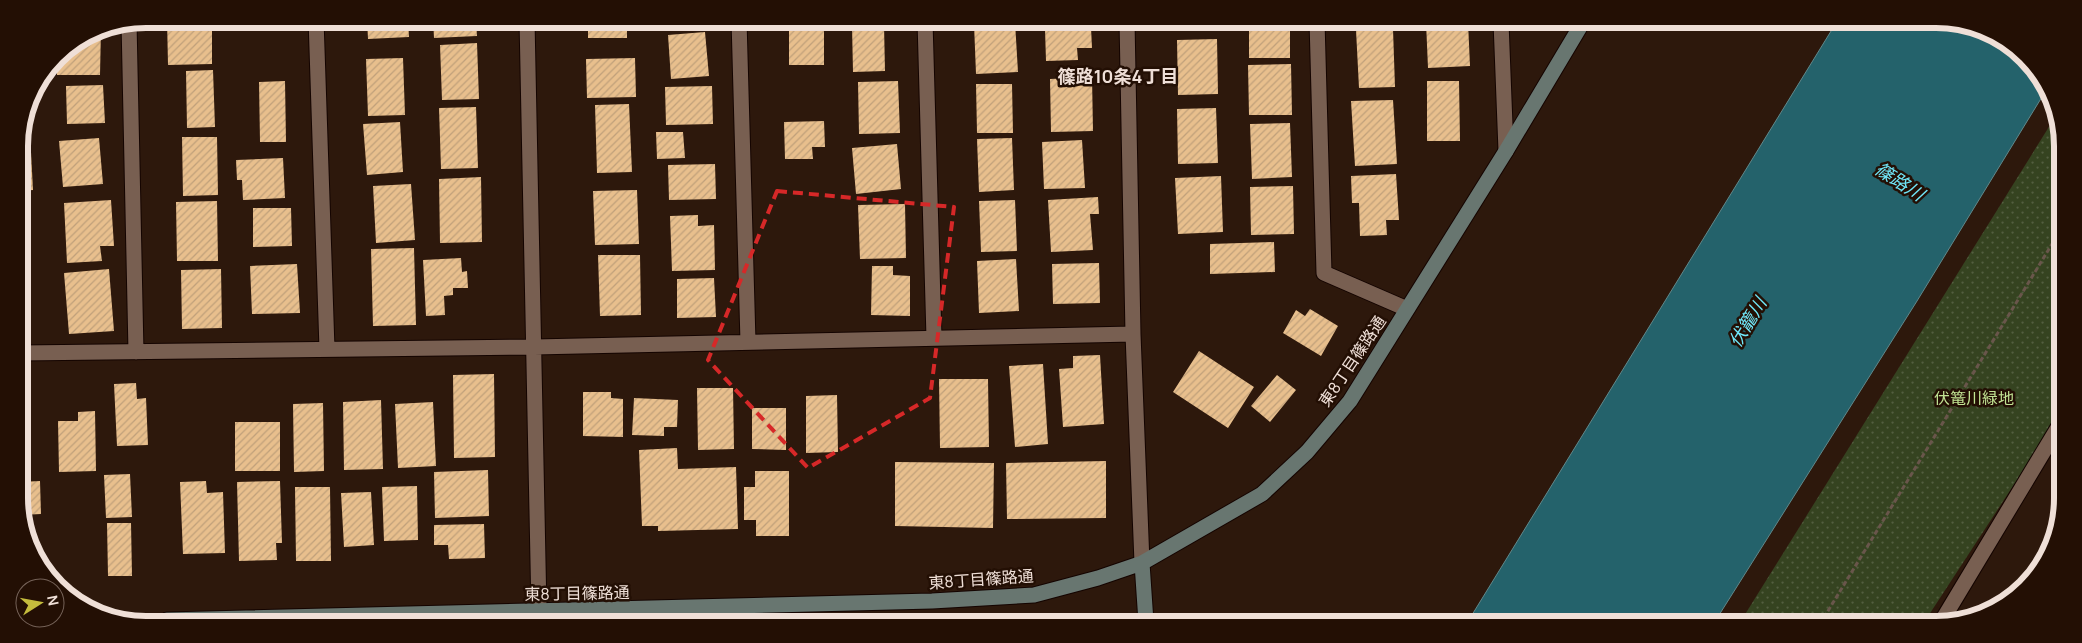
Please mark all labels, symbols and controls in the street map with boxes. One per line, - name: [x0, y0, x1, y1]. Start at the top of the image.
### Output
- district label: 篠路10条4丁目: [1058, 64, 1178, 88]
- water label: 篠路川: [1871, 156, 1931, 207]
- water label: 伏籠川: [1723, 291, 1772, 351]
- street label: 東8丁目篠路通: [1313, 311, 1391, 411]
- park label: 伏篭川緑地: [1934, 387, 2014, 409]
- street label: 東8丁目篠路通: [928, 564, 1034, 594]
- north arrow: [15, 578, 65, 628]
- street label: 東8丁目篠路通: [524, 581, 630, 605]
- text: N: [43, 594, 64, 607]

